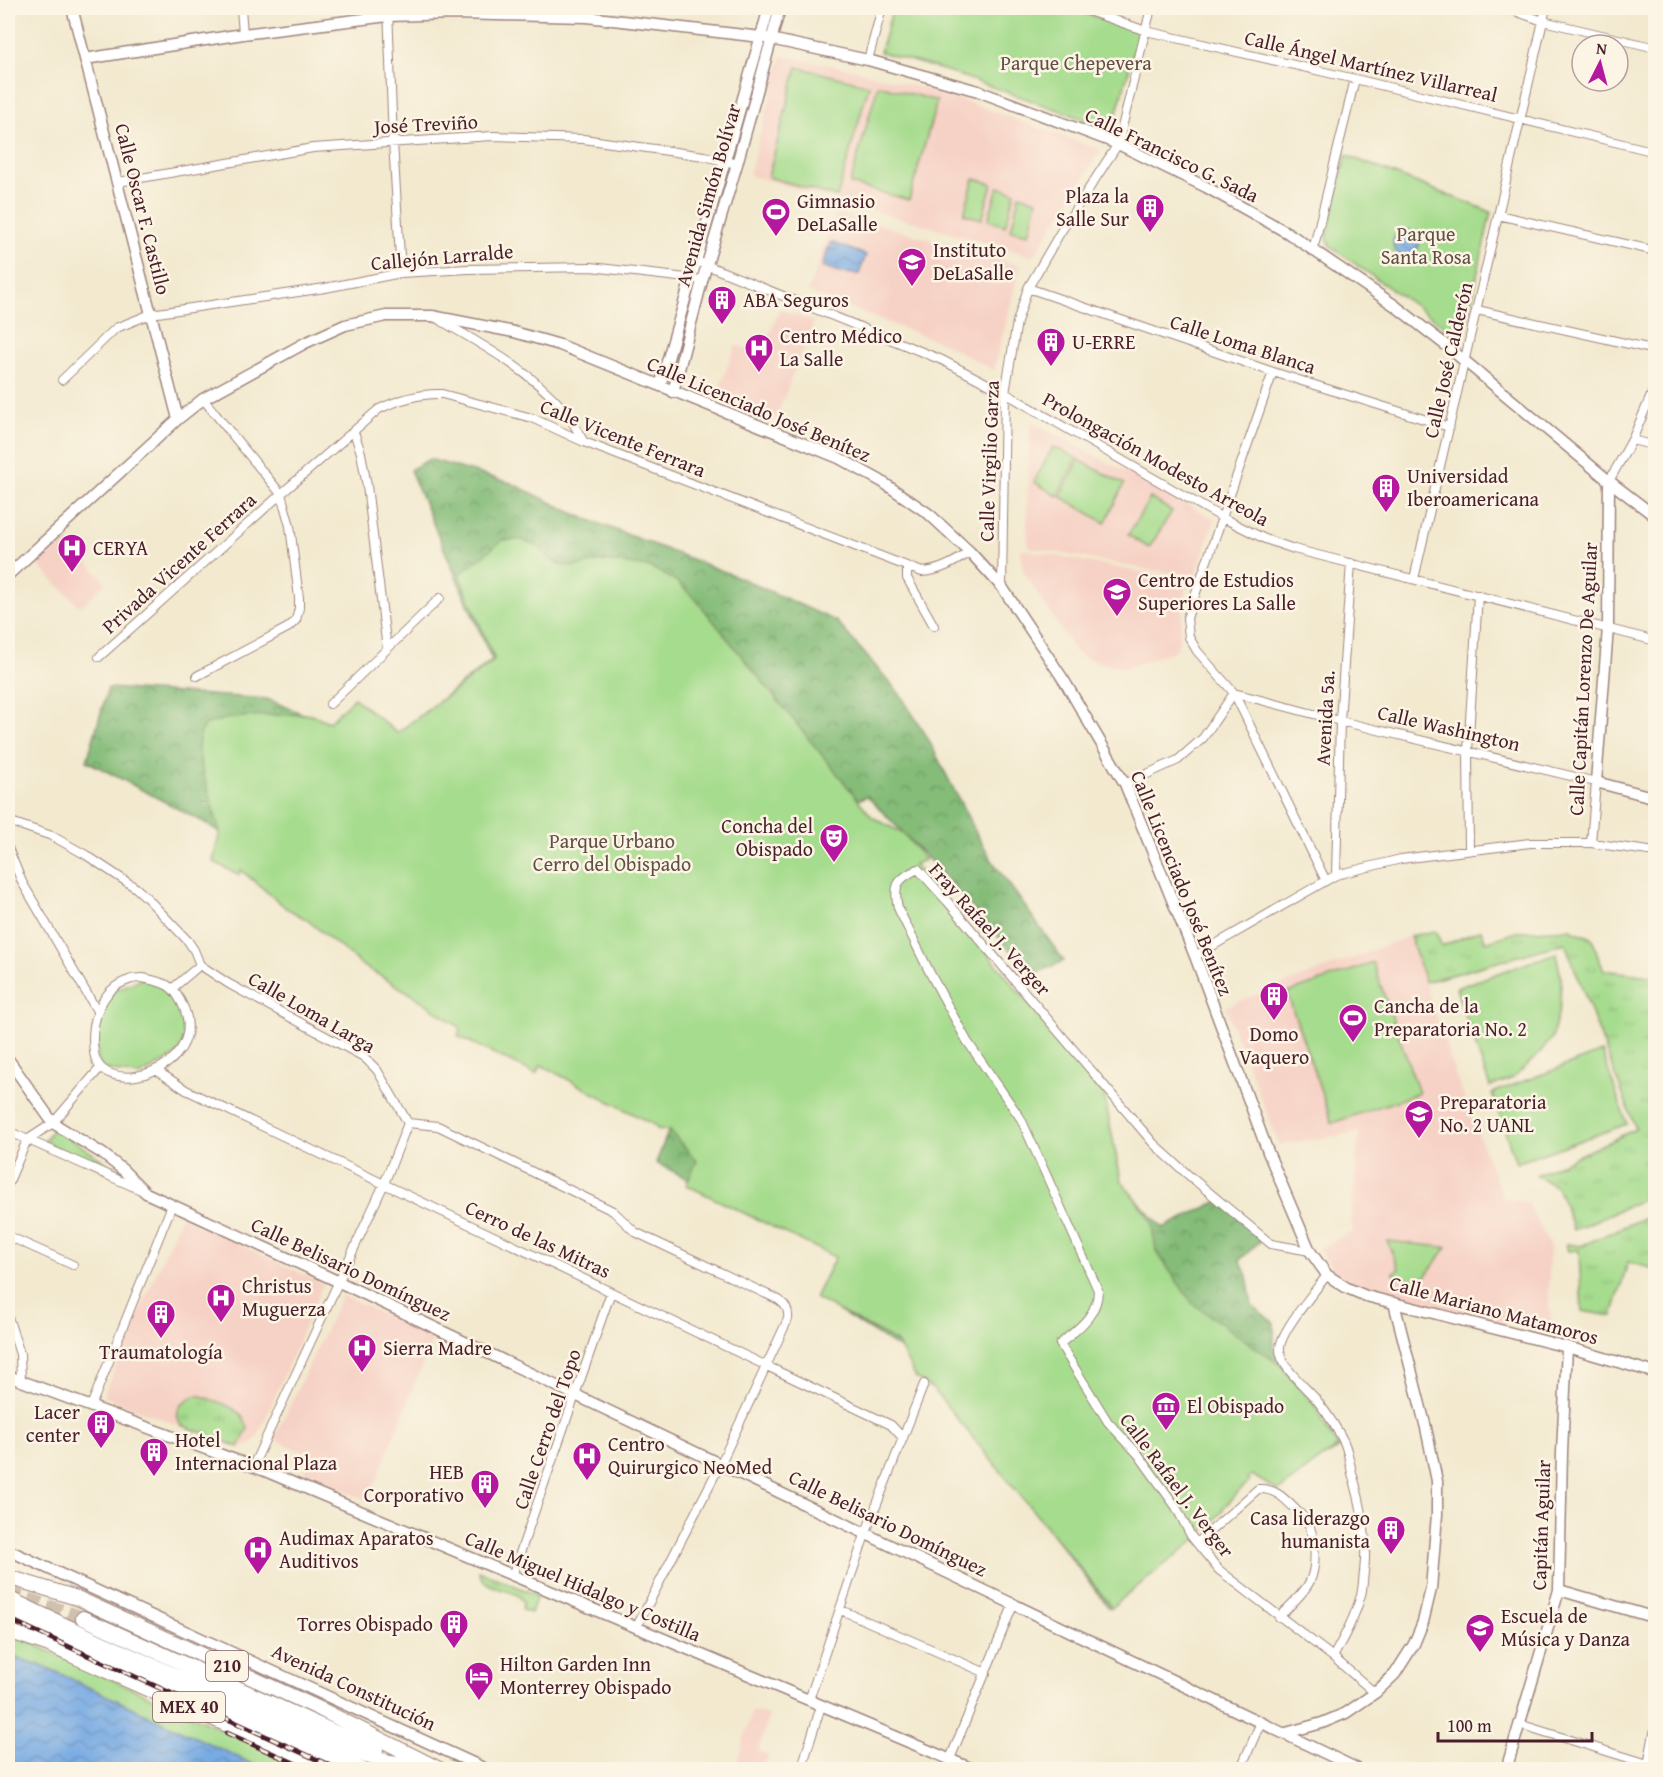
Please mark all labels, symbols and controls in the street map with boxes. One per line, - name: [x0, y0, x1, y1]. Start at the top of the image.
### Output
- street label: Calle Ángel Martínez Villarreal: [1242, 22, 1501, 109]
- north arrow: [1570, 33, 1630, 93]
- text: N: [1595, 36, 1608, 61]
- park label: Parque Chepevera: [1000, 48, 1152, 77]
- street label: Avenida Simón Bolívar: [668, 100, 748, 290]
- street label: Calle Francisco G. Sada: [1080, 100, 1265, 209]
- street label: José Treviño: [370, 106, 479, 141]
- street label: Calle Oscar F. Castillo: [108, 120, 179, 298]
- place label: Plaza la Salle Sur: [1056, 181, 1130, 233]
- place label: Gimnasio DeLaSalle: [797, 186, 878, 238]
- building icon: Plaza la Salle Sur: [1134, 192, 1166, 234]
- sports icon: Gimnasio DeLaSalle: [760, 196, 792, 238]
- park label: Parque Santa Rosa: [1381, 219, 1472, 271]
- place label: Instituto DeLaSalle: [933, 235, 1014, 287]
- street label: Callejón Larralde: [370, 236, 514, 277]
- school or university icon: Instituto DeLaSalle: [896, 246, 928, 288]
- street label: Calle José Calderón: [1415, 279, 1480, 441]
- building icon: ABA Seguros: [706, 284, 738, 326]
- place label: ABA Seguros: [743, 285, 849, 314]
- street label: Calle Loma Blanca: [1167, 306, 1320, 381]
- place label: Centro Médico La Salle: [780, 321, 902, 373]
- building icon: U-ERRE: [1035, 326, 1067, 368]
- place label: U-ERRE: [1072, 327, 1135, 356]
- hospital icon: Centro Médico La Salle: [743, 332, 775, 374]
- street label: Calle Licenciado José Benítez: [643, 348, 876, 469]
- street label: Calle Virgilio Garza: [971, 379, 1006, 542]
- street label: Prolongación Modesto Arreola: [1038, 384, 1275, 533]
- street label: Calle Vicente Ferrara: [536, 391, 711, 484]
- place label: Universidad Iberoamericana: [1407, 461, 1540, 513]
- building icon: Universidad Iberoamericana: [1370, 472, 1402, 514]
- street label: Privada Vicente Ferrara: [95, 485, 263, 640]
- hospital icon: CERYA: [56, 532, 88, 574]
- place label: CERYA: [93, 533, 148, 562]
- street label: Calle Capitán Lorenzo De Aguilar: [1561, 541, 1604, 816]
- place label: Centro de Estudios Superiores La Salle: [1138, 565, 1296, 617]
- school or university icon: Centro de Estudios Superiores La Salle: [1101, 576, 1133, 618]
- street label: Avenida 5a.: [1308, 670, 1341, 766]
- street label: Calle Washington: [1375, 697, 1523, 758]
- street label: Calle Licenciado José Benítez: [1124, 766, 1241, 1000]
- place label: Concha del Obispado: [721, 811, 813, 863]
- theatre icon: Concha del Obispado: [818, 822, 850, 864]
- park label: Parque Urbano Cerro del Obispado: [533, 826, 691, 878]
- street label: Fray Rafael J. Verger: [923, 856, 1058, 1002]
- street label: Calle Loma Larga: [243, 963, 382, 1060]
- building icon: Domo Vaquero: [1258, 980, 1290, 1022]
- place label: Cancha de la Preparatoria No. 2: [1374, 991, 1527, 1043]
- sports icon: Cancha de la Preparatoria No. 2: [1337, 1002, 1369, 1044]
- place label: Domo Vaquero: [1239, 1019, 1309, 1071]
- place label: Preparatoria No. 2 UANL: [1440, 1087, 1547, 1139]
- school or university icon: Preparatoria No. 2 UANL: [1403, 1098, 1435, 1140]
- street label: Cerro de las Mitras: [461, 1192, 616, 1285]
- street label: Calle Belisario Domínguez: [246, 1209, 456, 1328]
- street label: Calle Mariano Matamoros: [1386, 1268, 1602, 1351]
- place label: Christus Muguerza: [242, 1271, 326, 1323]
- hospital icon: Christus Muguerza: [205, 1282, 237, 1324]
- building icon: Traumatología: [145, 1298, 177, 1340]
- hospital icon: Sierra Madre: [346, 1332, 378, 1374]
- place label: Sierra Madre: [383, 1333, 492, 1362]
- place label: Traumatología: [99, 1337, 223, 1366]
- street label: Calle Cerro del Topo: [505, 1345, 588, 1513]
- museum icon: El Obispado: [1150, 1390, 1182, 1432]
- place label: El Obispado: [1187, 1391, 1284, 1420]
- place label: Lacer center: [26, 1397, 80, 1449]
- street label: Calle Rafael J. Verger: [1113, 1406, 1241, 1563]
- building icon: Lacer center: [85, 1408, 117, 1450]
- place label: Hotel Internacional Plaza: [175, 1425, 338, 1477]
- place label: Centro Quirurgico NeoMed: [608, 1429, 772, 1481]
- building icon: Hotel Internacional Plaza: [138, 1436, 170, 1478]
- hospital icon: Centro Quirurgico NeoMed: [571, 1440, 603, 1482]
- place label: HEB Corporativo: [364, 1457, 464, 1509]
- street label: Capitán Aguilar: [1524, 1459, 1557, 1591]
- street label: Calle Belisario Domínguez: [784, 1462, 993, 1583]
- building icon: HEB Corporativo: [469, 1468, 501, 1510]
- place label: Casa liderazgo humanista: [1250, 1503, 1371, 1555]
- building icon: Casa liderazgo humanista: [1375, 1514, 1407, 1556]
- place label: Audimax Aparatos Auditivos: [279, 1523, 434, 1575]
- street label: Calle Miguel Hidalgo y Costilla: [461, 1523, 706, 1649]
- hospital icon: Audimax Aparatos Auditivos: [242, 1534, 274, 1576]
- place label: Escuela de Música y Danza: [1501, 1601, 1630, 1653]
- building icon: Torres Obispado: [438, 1608, 470, 1650]
- place label: Torres Obispado: [297, 1609, 433, 1638]
- school or university icon: Escuela de Música y Danza: [1464, 1612, 1496, 1654]
- street label: Avenida Constitución: [267, 1636, 441, 1737]
- place label: Hilton Garden Inn Monterrey Obispado: [500, 1649, 671, 1701]
- road number: 210: [206, 1651, 248, 1681]
- hotel icon: Hilton Garden Inn Monterrey Obispado: [463, 1660, 495, 1702]
- road number: MEX 40: [153, 1692, 225, 1722]
- scale bar: [1438, 1705, 1592, 1743]
- text: 100 m: [1447, 1712, 1492, 1739]

